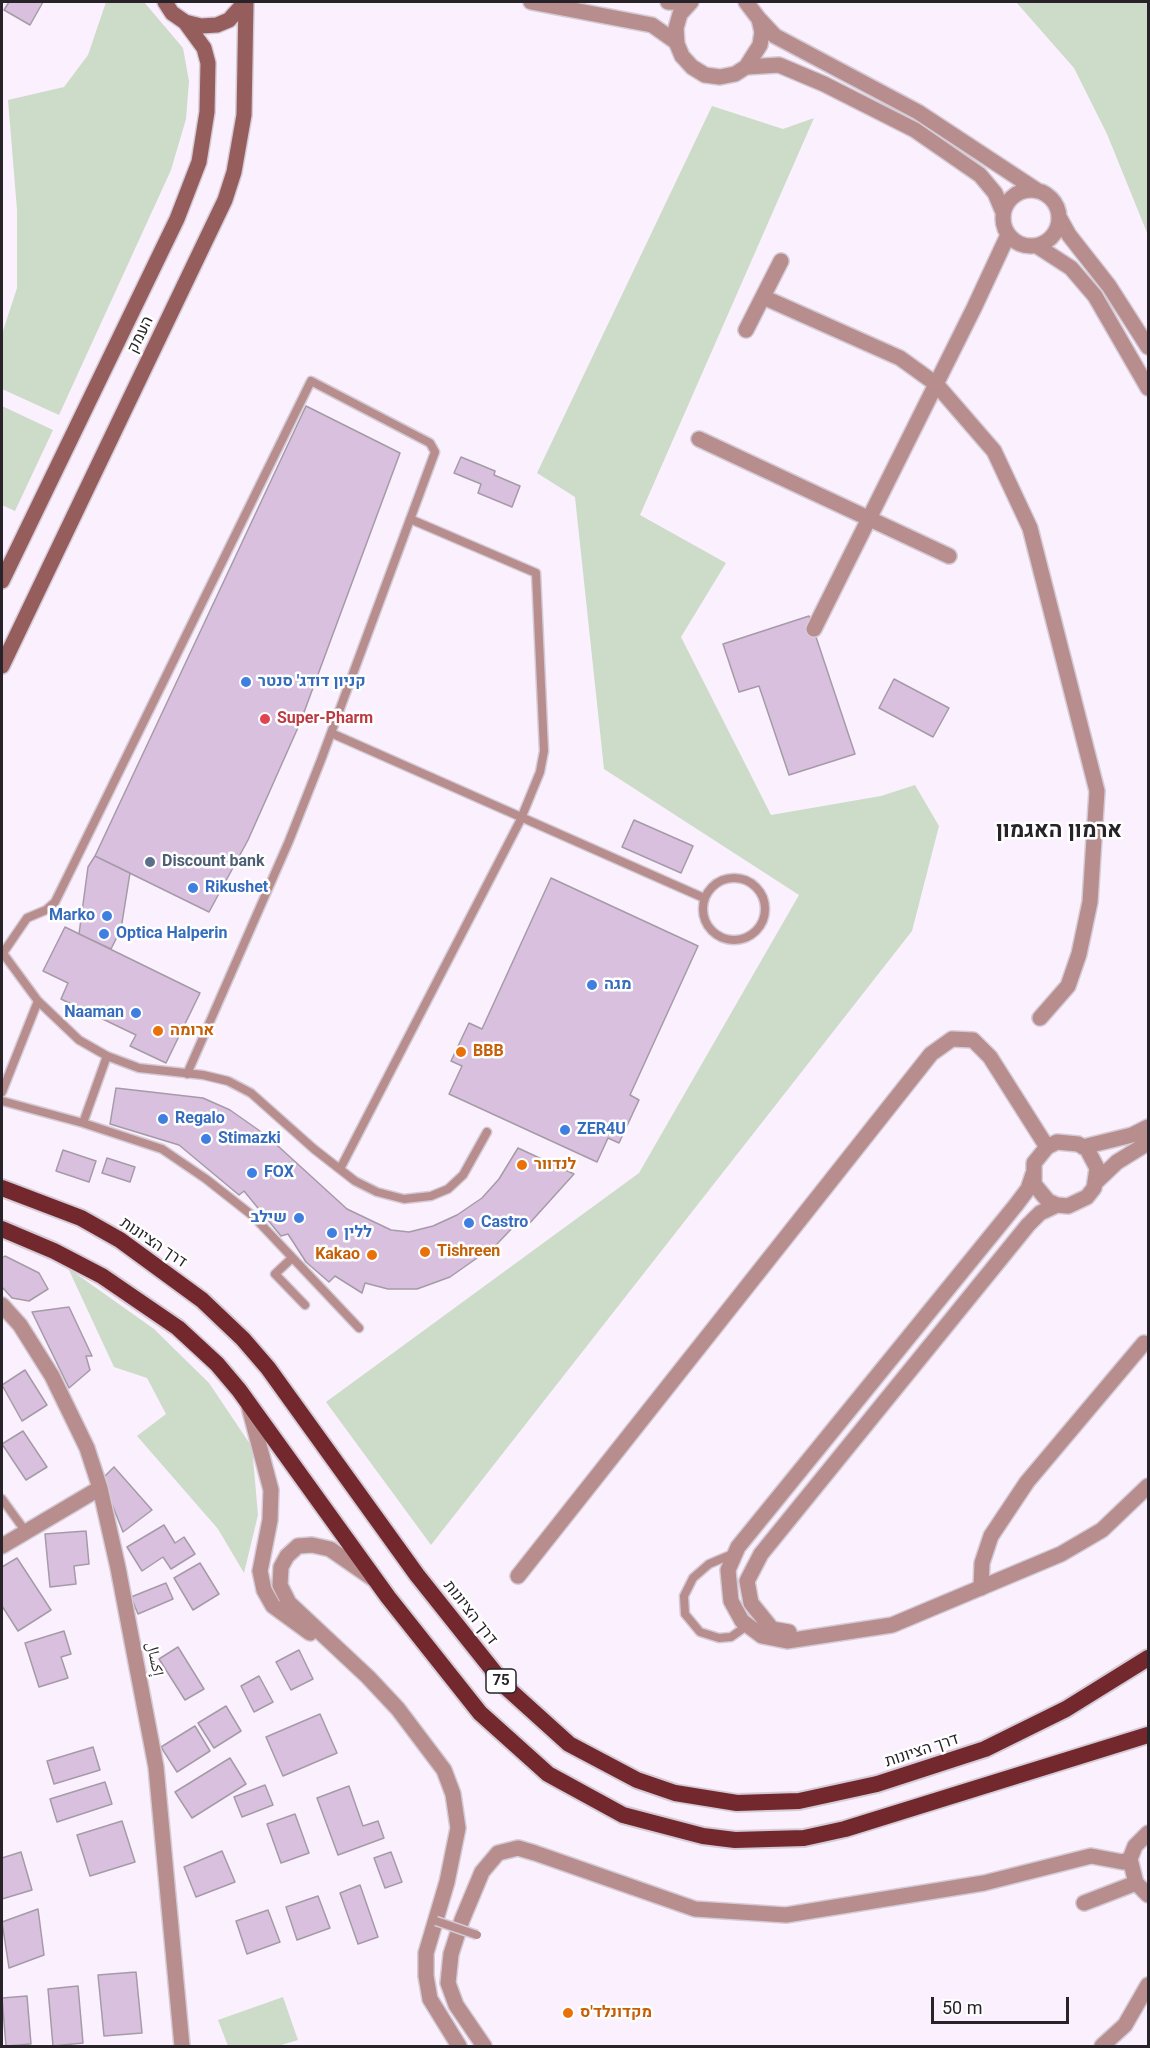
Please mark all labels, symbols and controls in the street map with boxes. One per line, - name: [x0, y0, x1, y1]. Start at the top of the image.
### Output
- street label: העמק: [124, 313, 158, 357]
- place label: קניון דודג' סנטר: [258, 672, 366, 692]
- marker: קניון דודג' סנטר: [239, 675, 253, 689]
- place label: Super-Pharm: [277, 709, 373, 729]
- marker: Super-Pharm: [258, 712, 272, 726]
- district label: ארמון האגמון: [996, 818, 1122, 844]
- place label: Discount bank: [162, 852, 265, 872]
- marker: Discount bank: [143, 855, 157, 869]
- place label: Rikushet: [205, 878, 268, 898]
- marker: Rikushet: [186, 881, 200, 895]
- place label: Marko: [49, 906, 95, 926]
- marker: Marko: [100, 909, 114, 923]
- place label: Optica Halperin: [116, 924, 227, 944]
- marker: Optica Halperin: [97, 927, 111, 941]
- place label: מגה: [604, 975, 632, 995]
- marker: מגה: [585, 978, 599, 992]
- place label: Naaman: [64, 1003, 124, 1023]
- marker: Naaman: [129, 1006, 143, 1020]
- place label: ארומה: [170, 1021, 214, 1041]
- marker: ארומה: [151, 1024, 165, 1038]
- place label: BBB: [473, 1042, 504, 1062]
- marker: BBB: [454, 1045, 468, 1059]
- place label: Regalo: [175, 1109, 225, 1129]
- marker: Regalo: [156, 1112, 170, 1126]
- place label: ZER4U: [577, 1120, 626, 1140]
- marker: ZER4U: [558, 1123, 572, 1137]
- place label: Stimazki: [218, 1129, 281, 1149]
- marker: Stimazki: [199, 1132, 213, 1146]
- place label: לנדוור: [534, 1155, 576, 1175]
- marker: לנדוור: [515, 1158, 529, 1172]
- place label: FOX: [264, 1163, 294, 1183]
- marker: FOX: [245, 1166, 259, 1180]
- place label: שילב: [250, 1208, 287, 1228]
- marker: שילב: [292, 1211, 306, 1225]
- place label: Castro: [481, 1213, 528, 1233]
- street label: דרך הציונות: [116, 1214, 190, 1272]
- marker: Castro: [462, 1216, 476, 1230]
- place label: ללין: [344, 1223, 372, 1243]
- marker: ללין: [325, 1226, 339, 1240]
- place label: Tishreen: [437, 1242, 500, 1262]
- place label: Kakao: [315, 1245, 360, 1265]
- marker: Tishreen: [418, 1245, 432, 1259]
- marker: Kakao: [365, 1248, 379, 1262]
- street label: דרך הציונות: [439, 1577, 501, 1649]
- street label: إكسال: [141, 1640, 167, 1678]
- road number: 75: [486, 1669, 516, 1693]
- street label: דרך הציונות: [883, 1730, 961, 1772]
- scale bar: [934, 1985, 1072, 2023]
- text: 50 m: [942, 1997, 982, 2018]
- place label: מקדונלד'ס: [580, 2003, 652, 2023]
- marker: מקדונלד'ס: [561, 2006, 575, 2020]

